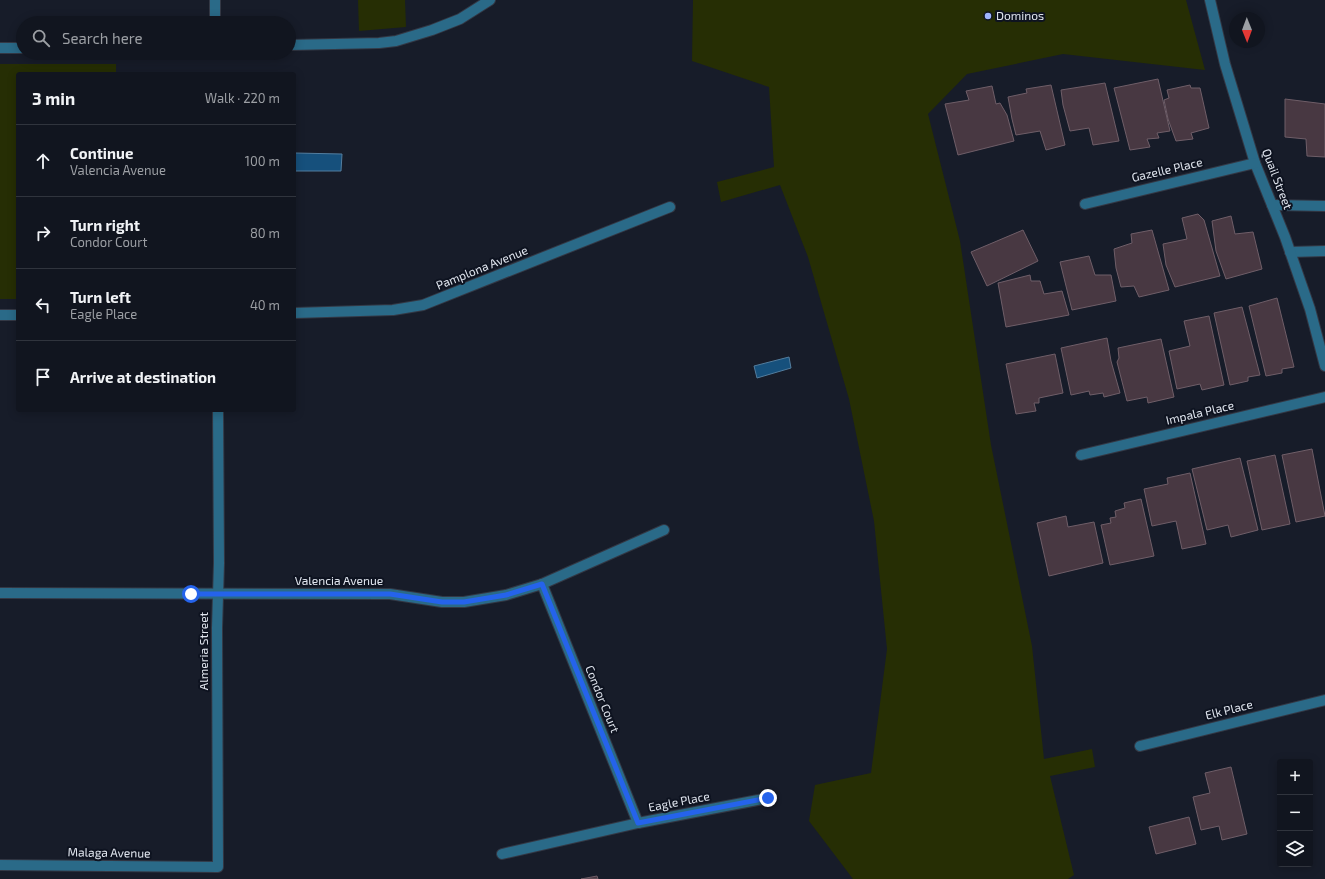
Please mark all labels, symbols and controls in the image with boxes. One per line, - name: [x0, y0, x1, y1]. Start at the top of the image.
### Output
- place label: Dominos: [996, 8, 1044, 22]
- marker: Dominos: [983, 11, 993, 21]
- north arrow: [1229, 12, 1265, 48]
- search box: [16, 16, 296, 60]
- icon: search: [30, 27, 52, 49]
- text: Search here: [62, 29, 143, 47]
- text: 3 min: [32, 88, 75, 108]
- text: Walk · 220 m: [205, 90, 280, 106]
- text: Continue: [70, 144, 133, 162]
- street label: Quail Street: [1259, 146, 1296, 212]
- icon: ahead: [32, 150, 54, 172]
- text: 100 m: [245, 153, 280, 169]
- street label: Gazelle Place: [1130, 154, 1204, 184]
- text: Valencia Avenue: [70, 162, 166, 178]
- text: Turn right: [70, 216, 140, 234]
- icon: right: [32, 222, 54, 244]
- text: 80 m: [250, 225, 280, 241]
- text: Condor Court: [70, 234, 147, 250]
- street label: Pamplona Avenue: [434, 242, 530, 292]
- text: Turn left: [70, 288, 131, 306]
- icon: left: [32, 294, 54, 316]
- text: 40 m: [250, 297, 280, 313]
- text: Eagle Place: [70, 306, 137, 322]
- icon: arrive: [32, 366, 54, 388]
- text: Arrive at destination: [70, 368, 216, 386]
- street label: Impala Place: [1164, 397, 1235, 427]
- street label: Valencia Avenue: [295, 573, 383, 587]
- route start: [182, 585, 200, 603]
- street label: Almeria Street: [196, 611, 210, 690]
- street label: Condor Court: [583, 663, 623, 735]
- street label: Elk Place: [1204, 696, 1254, 722]
- map controls: [1277, 759, 1313, 867]
- button: +: [1277, 759, 1313, 795]
- street label: Eagle Place: [647, 788, 711, 814]
- route end: [759, 789, 777, 807]
- button: −: [1277, 795, 1313, 831]
- button: layers: [1277, 831, 1313, 867]
- street label: Malaga Avenue: [67, 844, 151, 860]

